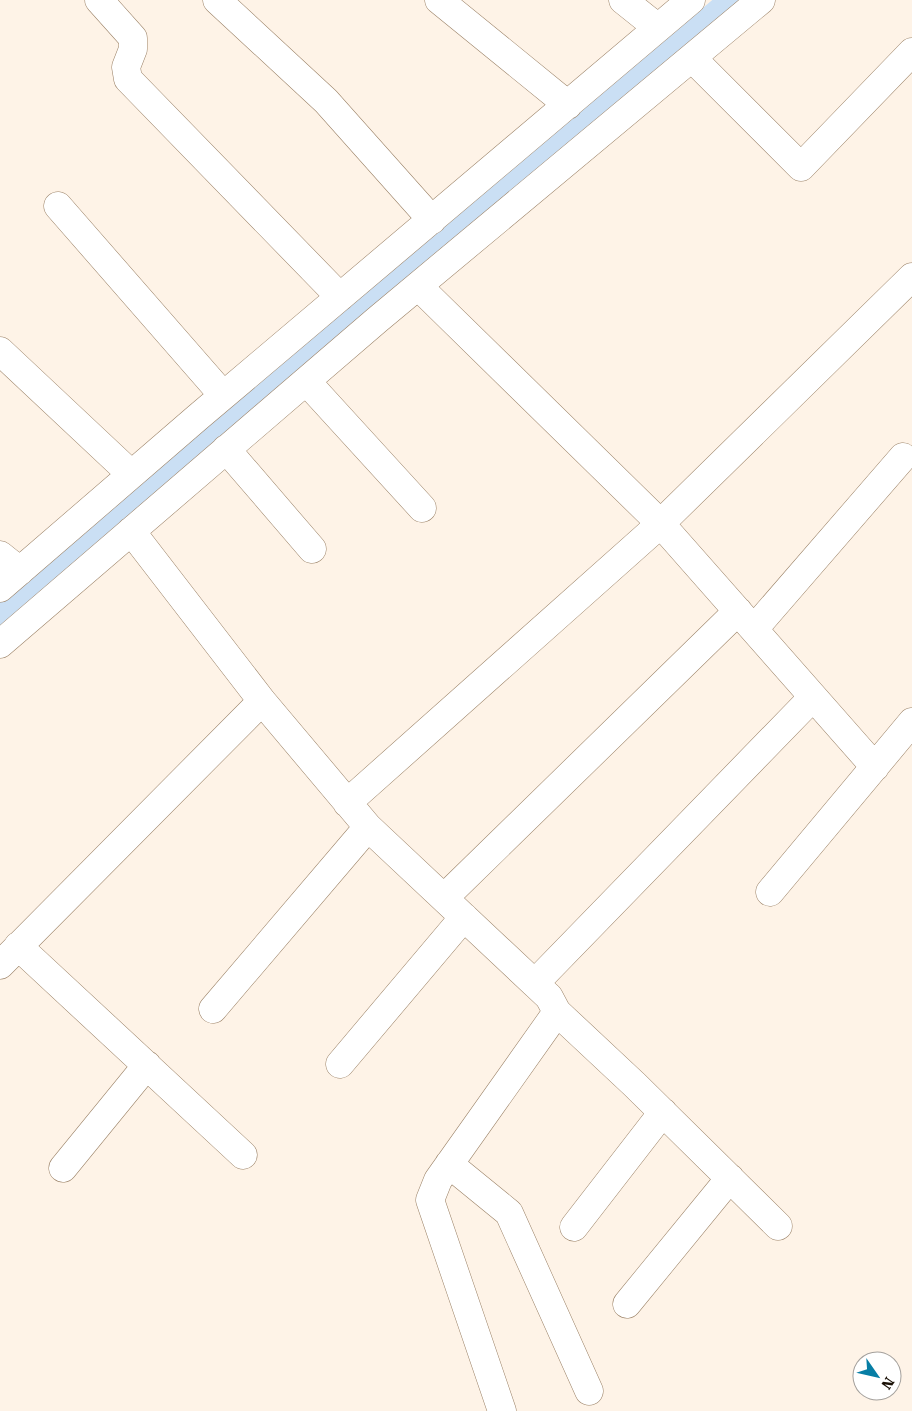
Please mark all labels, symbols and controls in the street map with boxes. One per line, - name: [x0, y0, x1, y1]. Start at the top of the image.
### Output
- north arrow: [852, 1351, 902, 1401]
- text: N: [878, 1374, 897, 1392]

